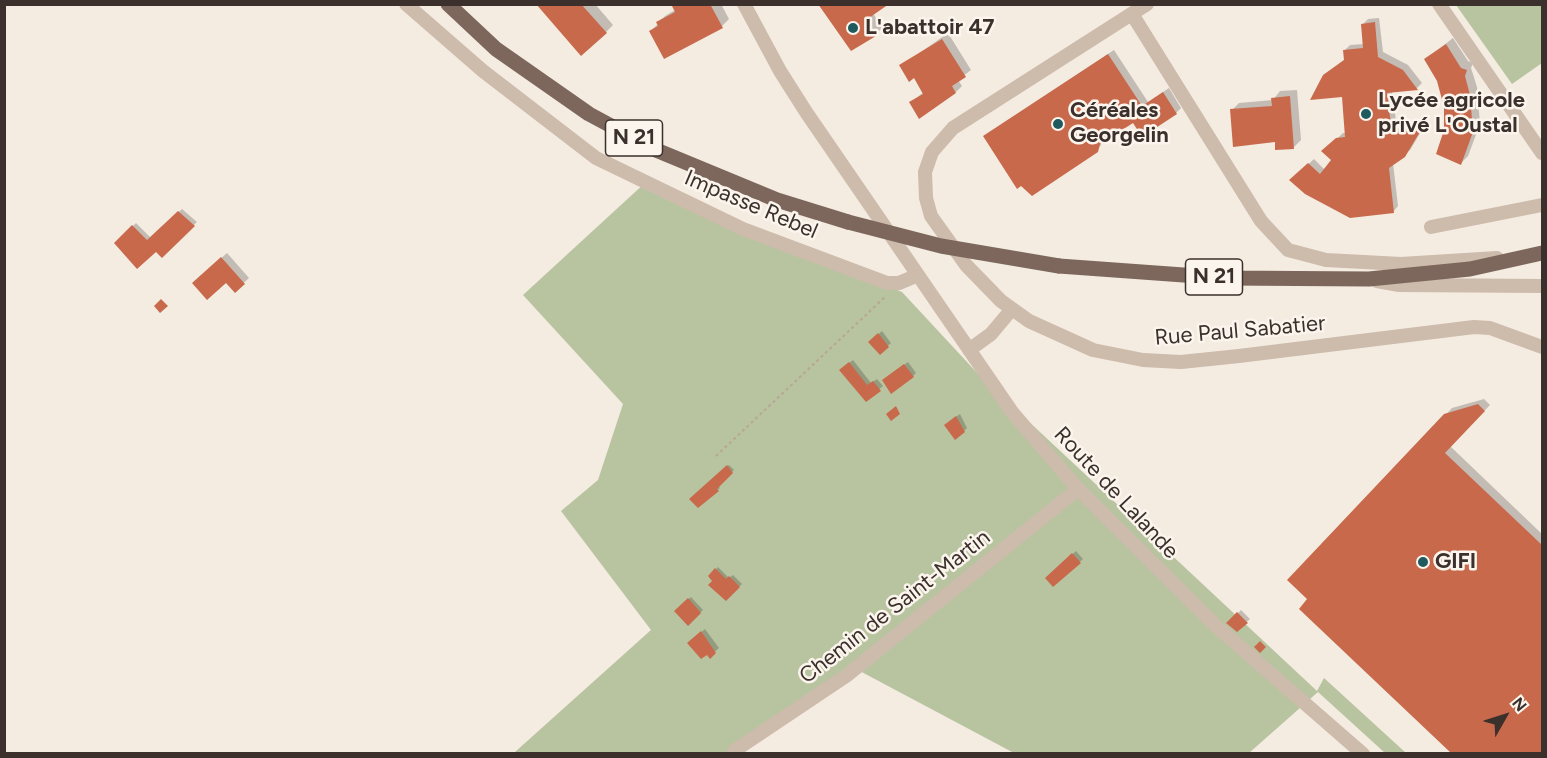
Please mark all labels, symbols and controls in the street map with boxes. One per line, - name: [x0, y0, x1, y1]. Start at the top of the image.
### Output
- place label: L'abattoir 47: [865, 15, 995, 41]
- marker: L'abattoir 47: [846, 21, 860, 35]
- place label: Lycée agricole privé L'Oustal: [1378, 88, 1525, 140]
- place label: Céréales Georgelin: [1070, 98, 1169, 150]
- marker: Lycée agricole privé L'Oustal: [1359, 107, 1373, 121]
- marker: Céréales Georgelin: [1051, 117, 1065, 131]
- road number: N 21: [606, 120, 662, 156]
- street label: Impasse Rebel: [680, 165, 822, 245]
- road number: N 21: [1186, 259, 1242, 295]
- street label: Rue Paul Sabatier: [1153, 310, 1327, 352]
- street label: Route de Lalande: [1048, 422, 1184, 564]
- street label: Chemin de Saint-Martin: [794, 524, 996, 690]
- place label: GIFI: [1435, 549, 1476, 575]
- marker: GIFI: [1416, 555, 1430, 569]
- north arrow: [1475, 686, 1535, 746]
- text: N: [1508, 694, 1531, 715]

